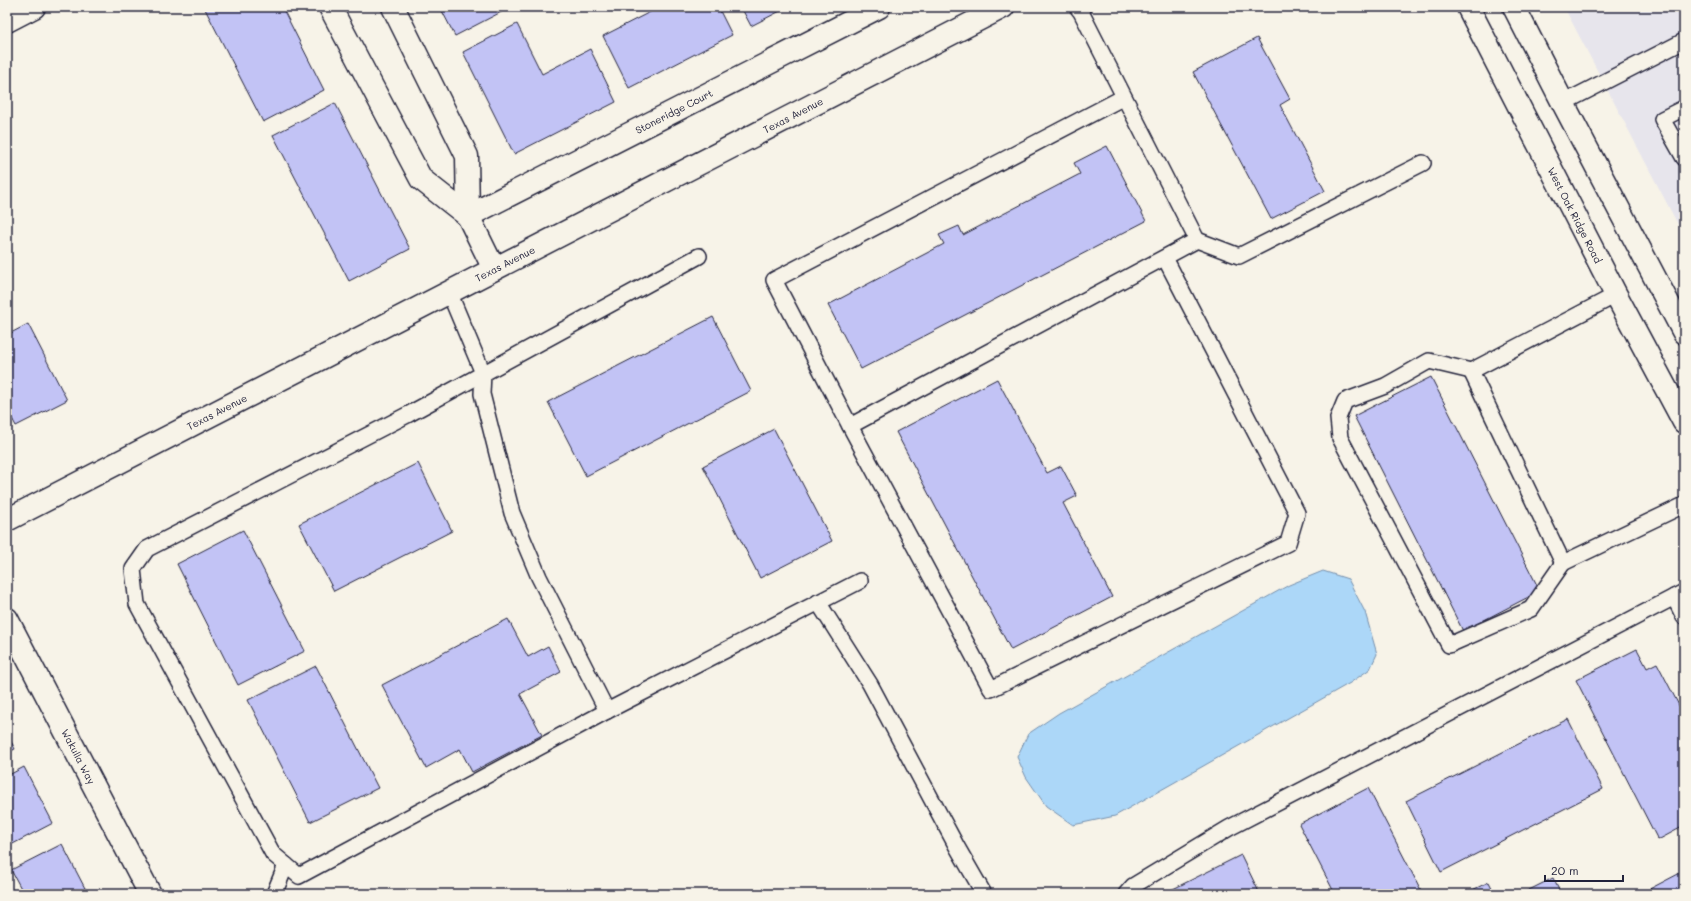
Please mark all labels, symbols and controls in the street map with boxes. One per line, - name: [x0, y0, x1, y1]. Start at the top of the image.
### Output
- street label: Stoneridge Court: [633, 86, 715, 137]
- street label: Texas Avenue: [760, 94, 825, 137]
- street label: West Oak Ridge Road: [1544, 165, 1605, 266]
- street label: Texas Avenue: [472, 242, 537, 285]
- street label: Texas Avenue: [184, 391, 249, 433]
- street label: Wakulla Way: [58, 726, 99, 787]
- scale bar: [1545, 857, 1623, 883]
- text: 20 m: [1551, 862, 1579, 878]

